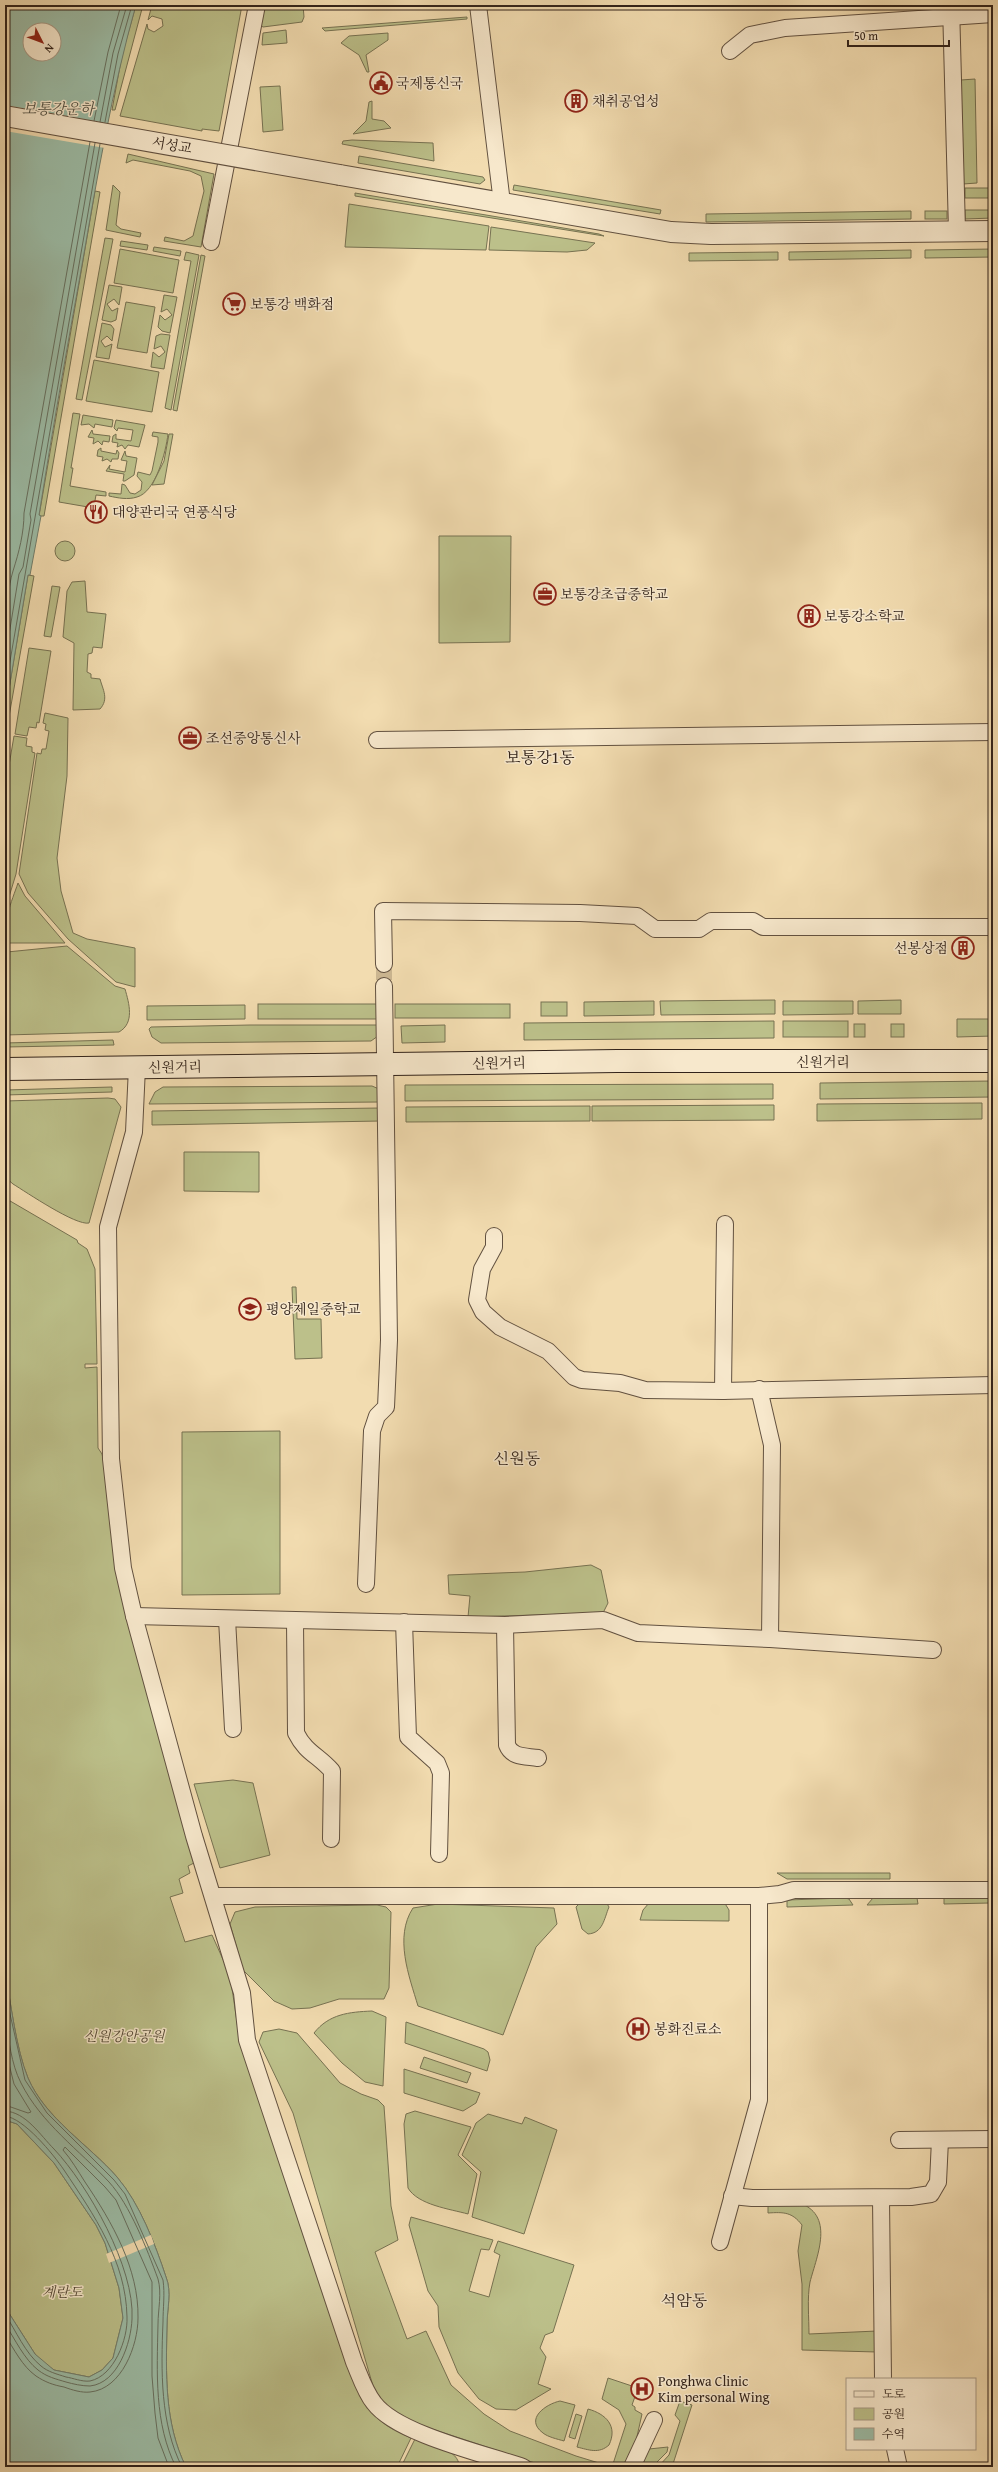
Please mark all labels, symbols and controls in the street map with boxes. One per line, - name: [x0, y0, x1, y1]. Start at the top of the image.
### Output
- north arrow: [22, 22, 62, 62]
- scale bar: [848, 22, 949, 48]
- text: 50 m: [854, 27, 878, 44]
- text: N: [41, 41, 58, 57]
- public building icon: 국제통신국: [368, 70, 394, 96]
- place label: 국제통신국: [396, 73, 464, 93]
- building icon: 채취공업성: [563, 88, 589, 114]
- place label: 채취공업성: [592, 91, 660, 111]
- water label: 보통강운하: [22, 98, 96, 119]
- street label: 서성교: [150, 132, 194, 158]
- supermarket icon: 보통강 백화점: [221, 291, 247, 317]
- place label: 보통강 백화점: [250, 294, 334, 314]
- restaurant icon: 대양관리국 연풍식당: [83, 499, 109, 525]
- place label: 대양관리국 연풍식당: [112, 502, 237, 522]
- office icon: 보통강초급중학교: [532, 581, 558, 607]
- place label: 보통강초급중학교: [560, 584, 669, 604]
- building icon: 보통강소학교: [796, 603, 822, 629]
- place label: 보통강소학교: [824, 606, 906, 626]
- office icon: 조선중앙통신사: [177, 725, 203, 751]
- place label: 조선중앙통신사: [206, 728, 301, 748]
- district label: 보통강1동: [505, 745, 575, 769]
- building icon: 선봉상점: [950, 935, 976, 961]
- place label: 선봉상점: [894, 938, 948, 958]
- street label: 신원거리: [796, 1052, 850, 1072]
- street label: 신원거리: [472, 1053, 526, 1073]
- street label: 신원거리: [148, 1057, 202, 1077]
- school or university icon: 평양제일중학교: [237, 1296, 263, 1322]
- place label: 평양제일중학교: [266, 1299, 361, 1319]
- district label: 신원동: [494, 1446, 541, 1470]
- hospital icon: 봉화진료소: [625, 2016, 651, 2042]
- place label: 봉화진료소: [654, 2019, 722, 2039]
- park label: 신원강안공원: [83, 2026, 166, 2046]
- park label: 계란도: [42, 2282, 83, 2302]
- district label: 석암동: [661, 2288, 708, 2312]
- place label: Ponghwa Clinic Kim personal Wing: [658, 2371, 770, 2407]
- hospital icon: Ponghwa Clinic Kim personal Wing: [629, 2376, 655, 2402]
- legend: [846, 2378, 976, 2450]
- text: 도로: [882, 2385, 906, 2402]
- text: 공원: [882, 2405, 905, 2422]
- text: 수역: [882, 2425, 905, 2442]

